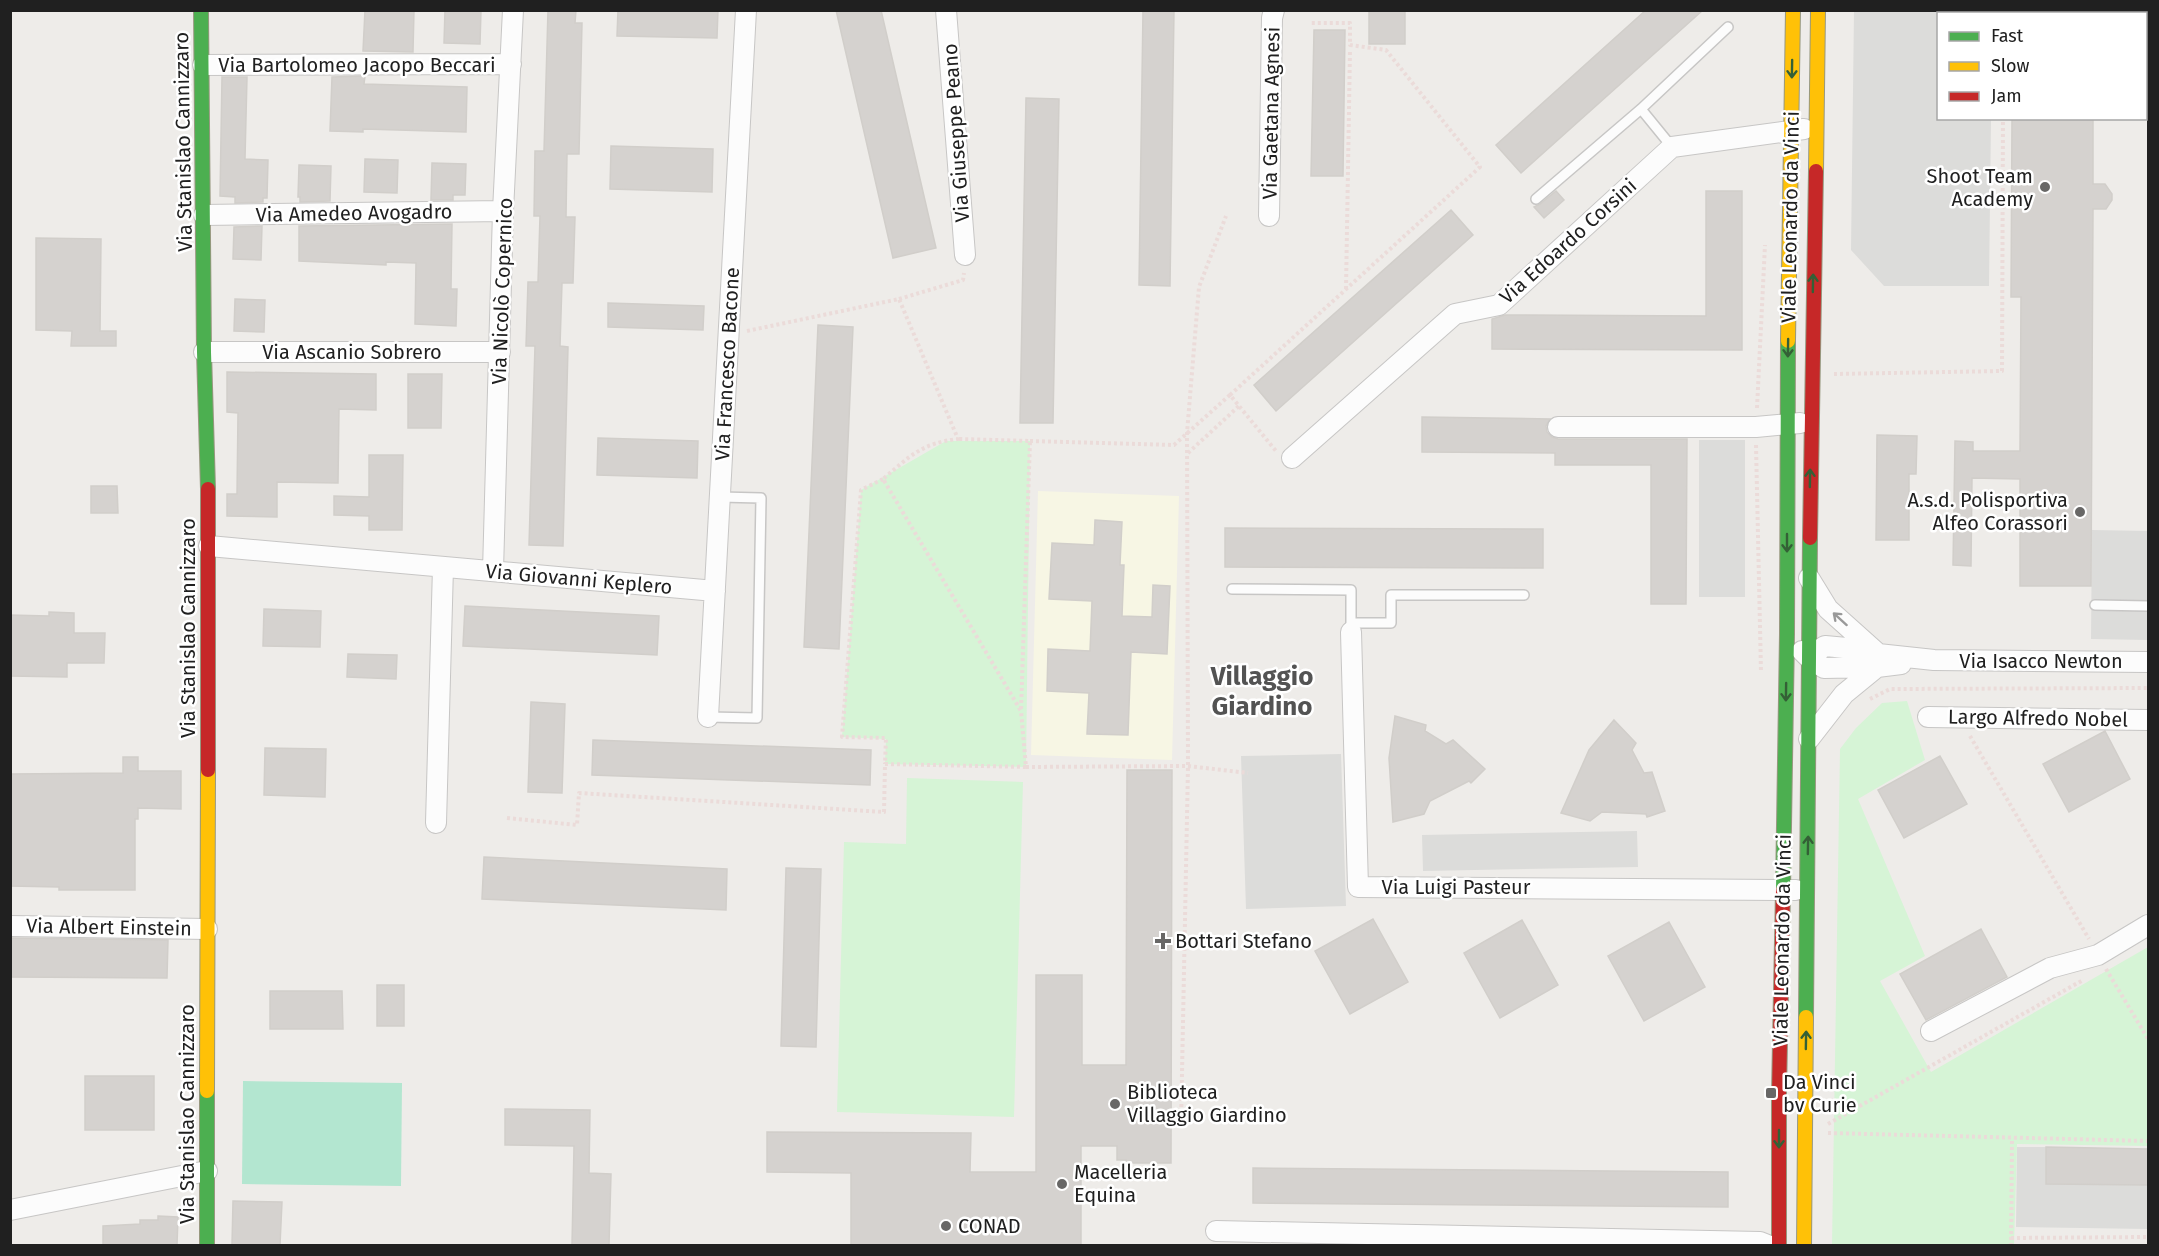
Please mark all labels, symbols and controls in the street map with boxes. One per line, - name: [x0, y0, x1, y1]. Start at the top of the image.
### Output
- legend: [1937, 12, 2147, 120]
- text: Fast: [1991, 25, 2024, 47]
- street label: Via Gaetana Agnesi: [1257, 26, 1285, 200]
- street label: Via Stanislao Cannizzaro: [169, 32, 197, 252]
- street label: Via Giuseppe Peano: [938, 43, 974, 223]
- street label: Via Bartolomeo Jacopo Beccari: [218, 53, 496, 77]
- text: Slow: [1991, 55, 2030, 77]
- one-way arrow: [1786, 58, 1798, 78]
- text: Jam: [1991, 85, 2022, 107]
- street label: Viale Leonardo da Vinci: [1776, 111, 1804, 323]
- place label: Shoot Team Academy: [1927, 164, 2033, 211]
- street label: Via Edoardo Corsini: [1495, 173, 1641, 309]
- marker: Shoot Team Academy: [2038, 180, 2052, 194]
- street label: Via Nicolò Copernico: [487, 197, 517, 385]
- street label: Via Amedeo Avogadro: [255, 199, 453, 227]
- street label: Via Francesco Bacone: [710, 267, 744, 461]
- one-way arrow: [1808, 273, 1819, 293]
- one-way arrow: [1782, 337, 1794, 357]
- street label: Via Ascanio Sobrero: [262, 340, 442, 364]
- one-way arrow: [1805, 468, 1816, 488]
- place label: A.s.d. Polisportiva Alfeo Corassori: [1908, 488, 2068, 535]
- marker: A.s.d. Polisportiva Alfeo Corassori: [2073, 505, 2087, 519]
- street label: Via Stanislao Cannizzaro: [176, 518, 200, 738]
- one-way arrow: [1781, 532, 1793, 552]
- street label: Via Giovanni Keplero: [485, 559, 673, 599]
- one-way arrow: [1833, 612, 1848, 626]
- street label: Via Isacco Newton: [1959, 649, 2123, 673]
- district label: Villaggio Giardino: [1210, 661, 1313, 722]
- one-way arrow: [1780, 682, 1792, 702]
- street label: Largo Alfredo Nobel: [1948, 704, 2128, 732]
- street label: Viale Leonardo da Vinci: [1768, 834, 1796, 1046]
- one-way arrow: [1802, 836, 1814, 856]
- street label: Via Luigi Pasteur: [1382, 875, 1531, 899]
- street label: Via Albert Einstein: [26, 914, 192, 940]
- place label: Bottari Stefano: [1175, 929, 1312, 953]
- marker: Bottari Stefano: [1156, 934, 1170, 948]
- street label: Via Stanislao Cannizzaro: [175, 1004, 199, 1224]
- one-way arrow: [1800, 1031, 1812, 1051]
- place label: Da Vinci bv Curie: [1783, 1070, 1857, 1117]
- place label: Biblioteca Villaggio Giardino: [1127, 1080, 1287, 1127]
- marker: Da Vinci bv Curie: [1764, 1086, 1778, 1100]
- marker: Biblioteca Villaggio Giardino: [1108, 1097, 1122, 1111]
- one-way arrow: [1773, 1129, 1785, 1149]
- place label: Macelleria Equina: [1074, 1160, 1167, 1207]
- marker: Macelleria Equina: [1055, 1177, 1069, 1191]
- place label: CONAD: [958, 1214, 1021, 1238]
- marker: CONAD: [939, 1219, 953, 1233]

